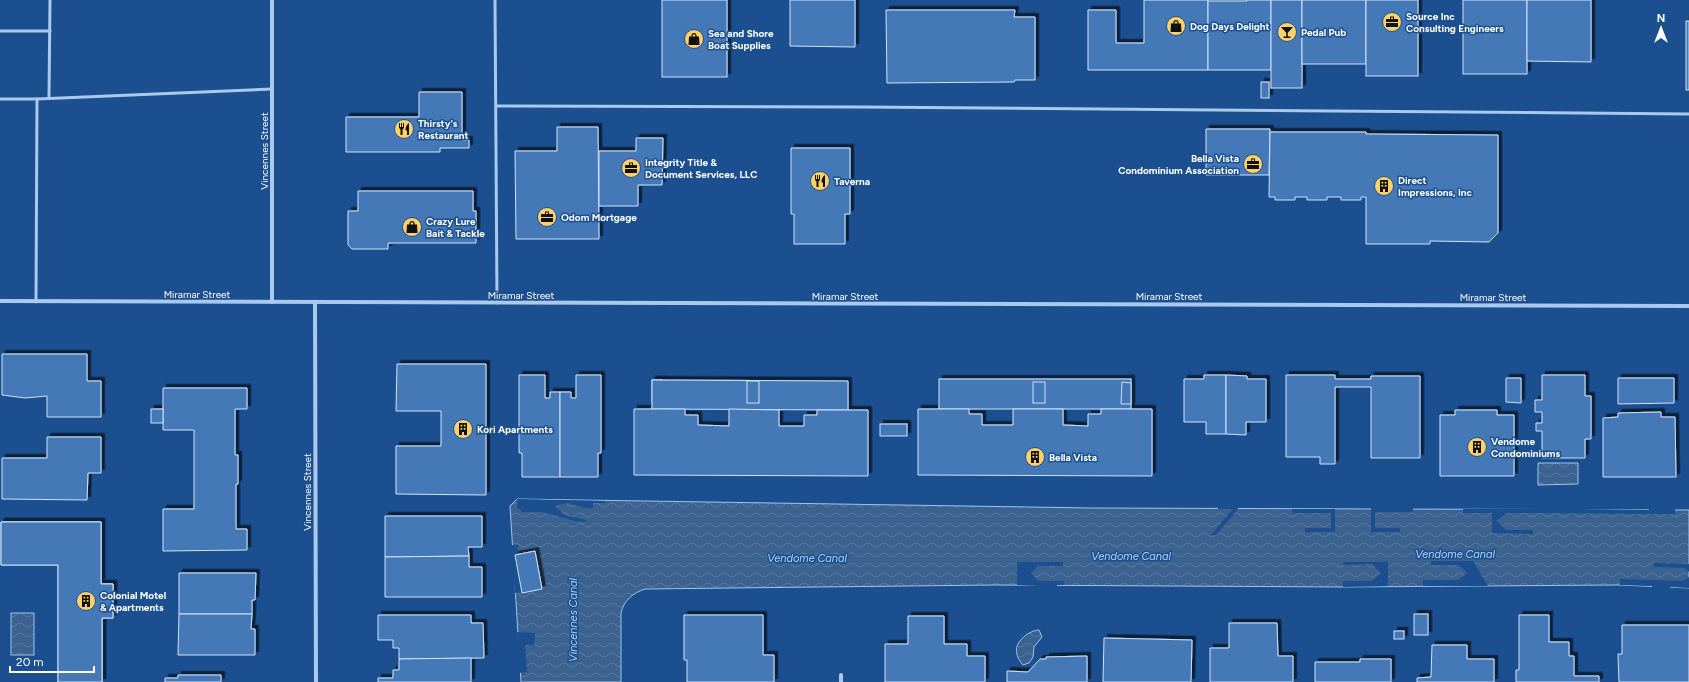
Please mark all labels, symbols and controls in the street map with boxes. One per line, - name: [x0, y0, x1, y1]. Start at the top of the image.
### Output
- north arrow: [1641, 8, 1681, 48]
- place label: Source Inc Consulting Engineers: [1406, 10, 1504, 35]
- office icon: Source Inc Consulting Engineers: [1381, 11, 1403, 33]
- text: N: [1657, 12, 1665, 25]
- shop icon: Dog Days Delight: [1165, 15, 1187, 37]
- place label: Dog Days Delight: [1190, 20, 1270, 33]
- bar icon: Pedal Pub: [1276, 21, 1298, 43]
- place label: Pedal Pub: [1301, 26, 1346, 39]
- place label: Sea and Shore Boat Supplies: [708, 27, 774, 52]
- shop icon: Sea and Shore Boat Supplies: [683, 28, 705, 50]
- street label: Vincennes Street: [258, 112, 271, 190]
- place label: Thirsty's Restaurant: [418, 117, 468, 142]
- restaurant icon: Thirsty's Restaurant: [393, 118, 415, 140]
- place label: Bella Vista Condominium Association: [1118, 152, 1239, 177]
- office icon: Bella Vista Condominium Association: [1242, 153, 1264, 175]
- place label: Integrity Title & Document Services, LLC: [645, 156, 757, 181]
- office icon: Integrity Title & Document Services, LLC: [620, 157, 642, 179]
- restaurant icon: Taverna: [809, 170, 831, 192]
- place label: Direct Impressions, Inc: [1398, 174, 1473, 199]
- place label: Taverna: [834, 175, 870, 188]
- building icon: Direct Impressions, Inc: [1373, 175, 1395, 197]
- office icon: Odom Mortgage: [536, 206, 558, 228]
- place label: Odom Mortgage: [561, 211, 637, 224]
- place label: Crazy Lure Bait & Tackle: [426, 215, 485, 240]
- shop icon: Crazy Lure Bait & Tackle: [401, 216, 423, 238]
- street label: Miramar Street: [164, 288, 231, 301]
- street label: Miramar Street: [488, 289, 555, 302]
- street label: Miramar Street: [812, 290, 879, 303]
- street label: Miramar Street: [1136, 290, 1203, 303]
- street label: Miramar Street: [1460, 291, 1527, 304]
- building icon: Kori Apartments: [452, 418, 474, 440]
- place label: Kori Apartments: [477, 423, 553, 436]
- place label: Vendome Condominiums: [1491, 435, 1561, 460]
- building icon: Vendome Condominiums: [1466, 436, 1488, 458]
- building icon: Bella Vista: [1024, 446, 1046, 468]
- place label: Bella Vista: [1049, 451, 1097, 464]
- street label: Vincennes Street: [301, 453, 314, 531]
- water label: Vendome Canal: [1415, 548, 1495, 561]
- water label: Vendome Canal: [1091, 550, 1171, 563]
- water label: Vendome Canal: [767, 552, 847, 565]
- water label: Vincennes Canal: [567, 577, 580, 662]
- place label: Colonial Motel & Apartments: [100, 589, 166, 614]
- building icon: Colonial Motel & Apartments: [75, 590, 97, 612]
- scale bar: [10, 648, 94, 674]
- text: 20 m: [16, 655, 44, 669]

